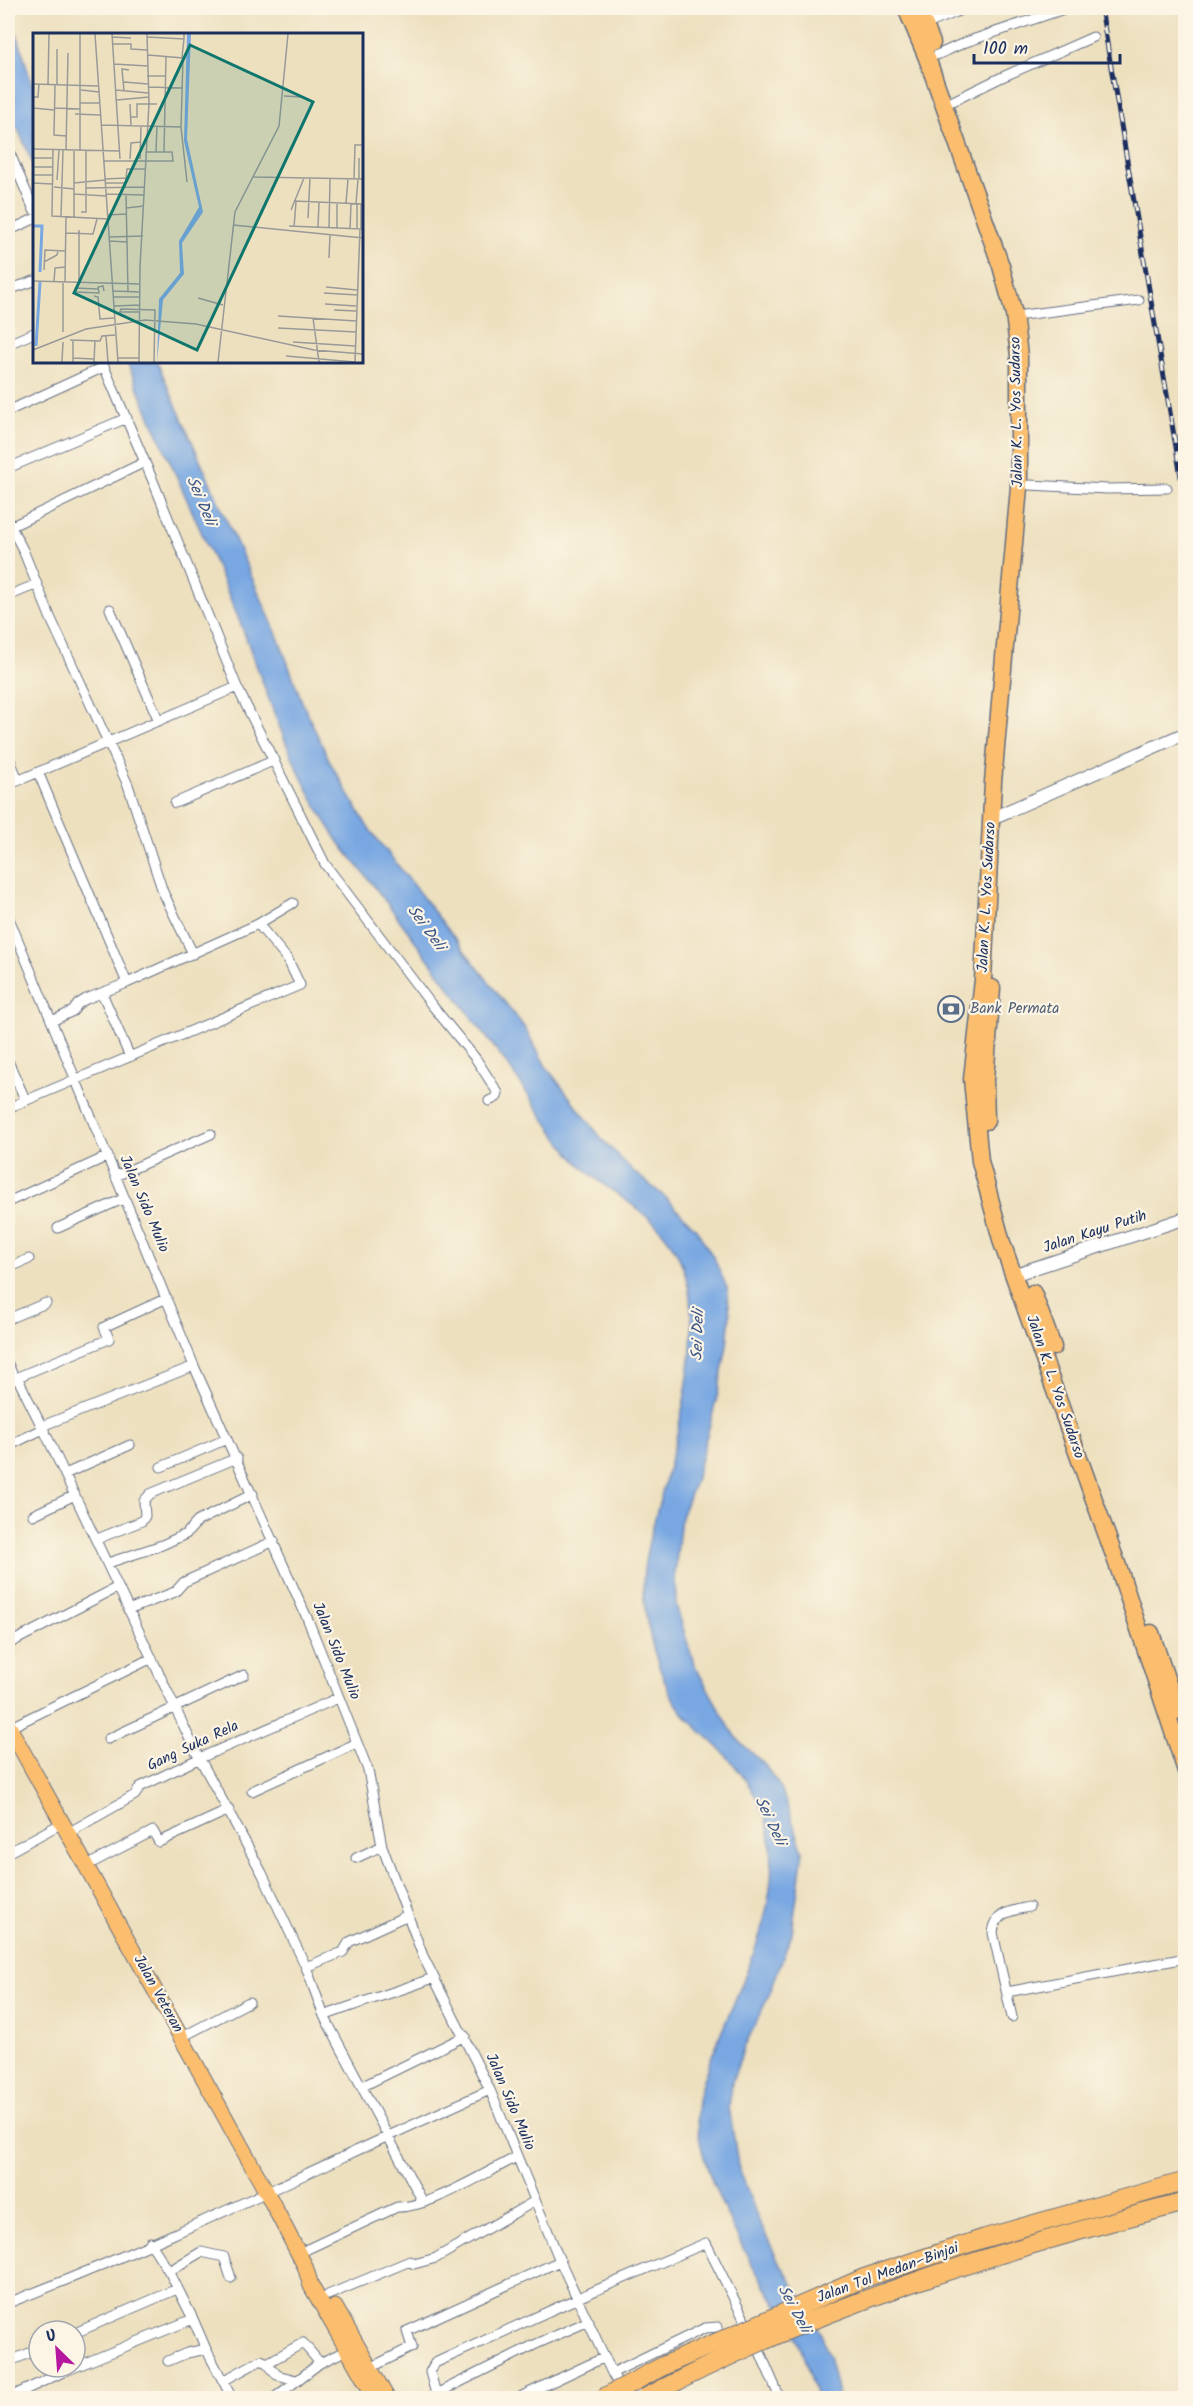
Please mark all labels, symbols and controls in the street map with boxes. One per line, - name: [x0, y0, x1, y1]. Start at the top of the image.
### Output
- scale bar: [974, 27, 1120, 65]
- inset map: [33, 33, 363, 363]
- text: 100 m: [983, 35, 1028, 64]
- street label: Jalan K. L. Yos Sudarso: [1004, 336, 1030, 488]
- water label: Sei Deli: [179, 473, 224, 532]
- street label: Jalan K. L. Yos Sudarso: [971, 821, 1003, 973]
- water label: Sei Deli: [401, 900, 453, 959]
- bank icon: Bank Permata: [936, 994, 966, 1024]
- place label: Bank Permata: [970, 997, 1059, 1021]
- street label: Jalan Sido Mulio: [113, 1152, 175, 1257]
- street label: Jalan Kayu Putih: [1040, 1204, 1150, 1260]
- water label: Sei Deli: [685, 1306, 711, 1361]
- street label: Jalan K. L. Yos Sudarso: [1019, 1312, 1091, 1462]
- street label: Jalan Sido Mulio: [305, 1598, 367, 1704]
- street label: Gang Suka Rela: [143, 1714, 243, 1778]
- water label: Sei Deli: [748, 1793, 793, 1852]
- street label: Jalan Veteran: [127, 1951, 189, 2037]
- street label: Jalan Sido Mulio: [479, 2050, 541, 2155]
- street label: Jalan Tol Medan–Binjai: [814, 2236, 963, 2310]
- water label: Sei Deli: [771, 2281, 819, 2340]
- north arrow: [27, 2319, 87, 2379]
- text: U: [42, 2323, 61, 2350]

